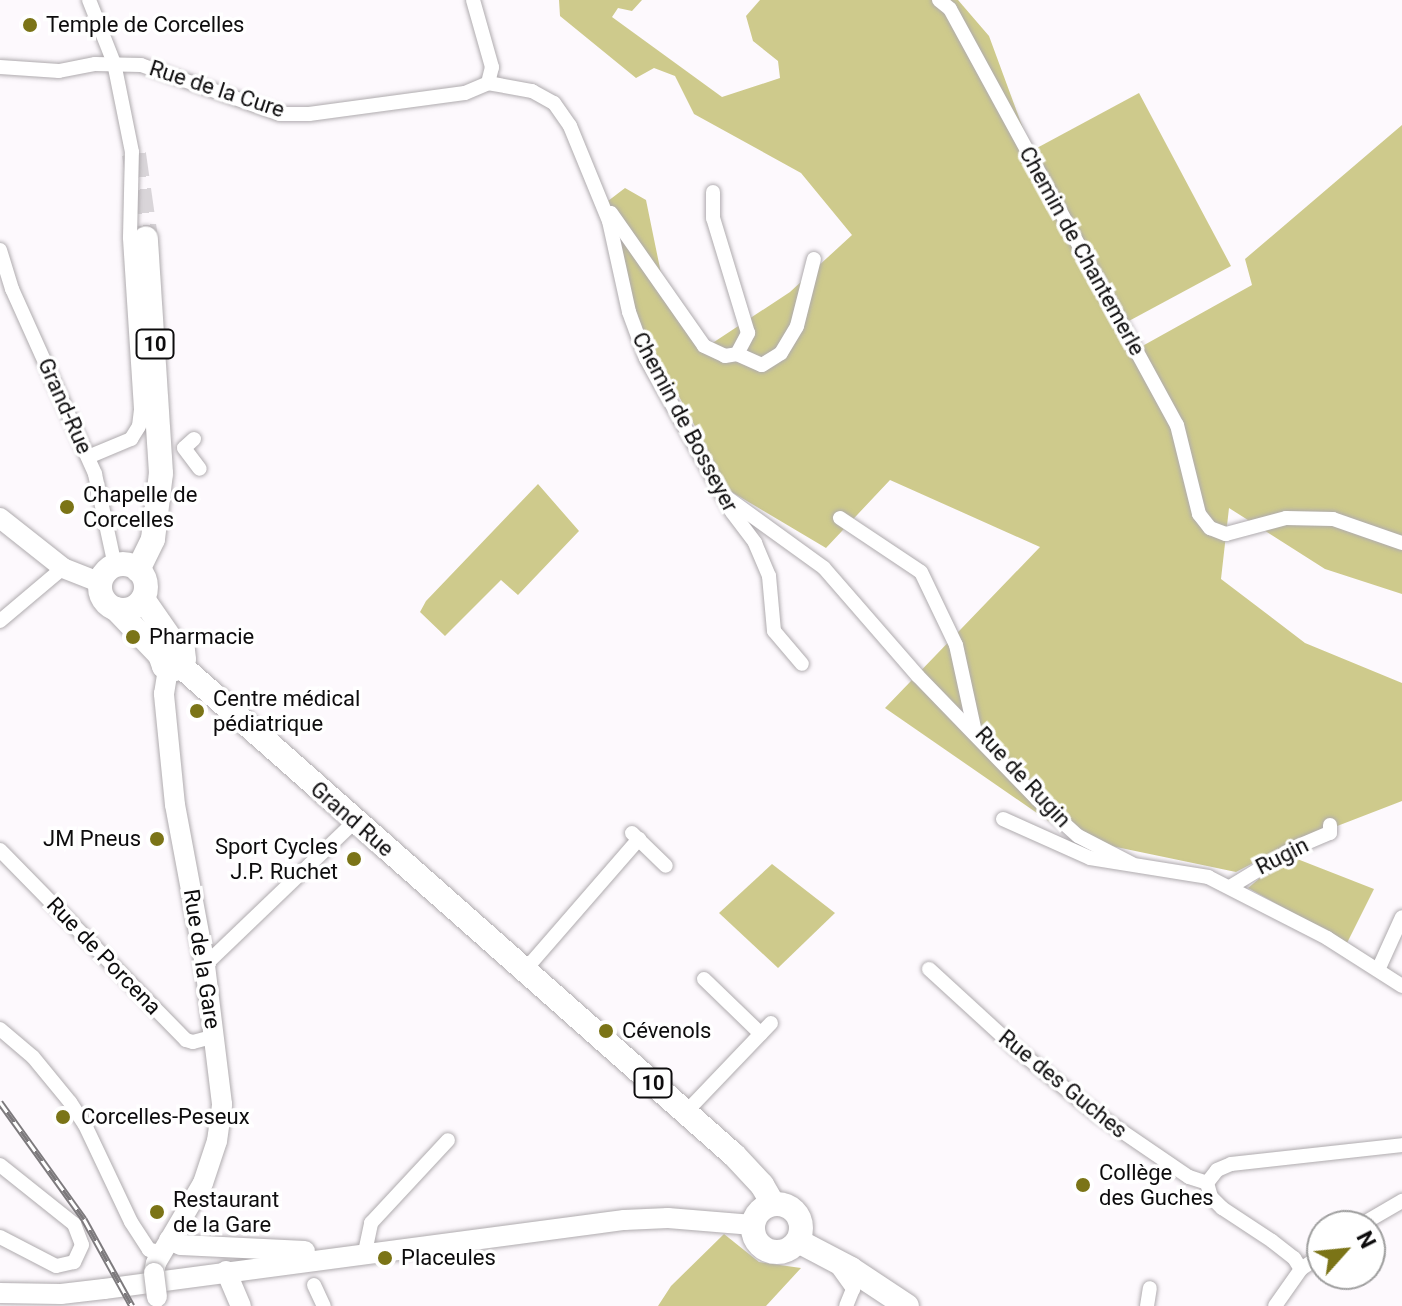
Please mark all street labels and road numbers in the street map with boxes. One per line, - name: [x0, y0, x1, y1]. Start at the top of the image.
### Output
- street label: Rue de la Cure: [146, 55, 288, 123]
- street label: Chemin de Chantemerle: [1014, 142, 1150, 360]
- road number: 10: [135, 328, 175, 360]
- street label: Chemin de Bosseyer: [626, 328, 744, 516]
- street label: Grand-Rue: [32, 354, 98, 458]
- street label: Rue de Rugin: [970, 721, 1076, 833]
- street label: Grand Rue: [305, 776, 399, 862]
- street label: Rugin: [1251, 832, 1313, 880]
- street label: Rue de la Gare: [178, 887, 226, 1031]
- street label: Rue de Porcena: [41, 892, 167, 1020]
- street label: Rue des Guches: [994, 1024, 1132, 1144]
- road number: 10: [633, 1067, 673, 1099]

